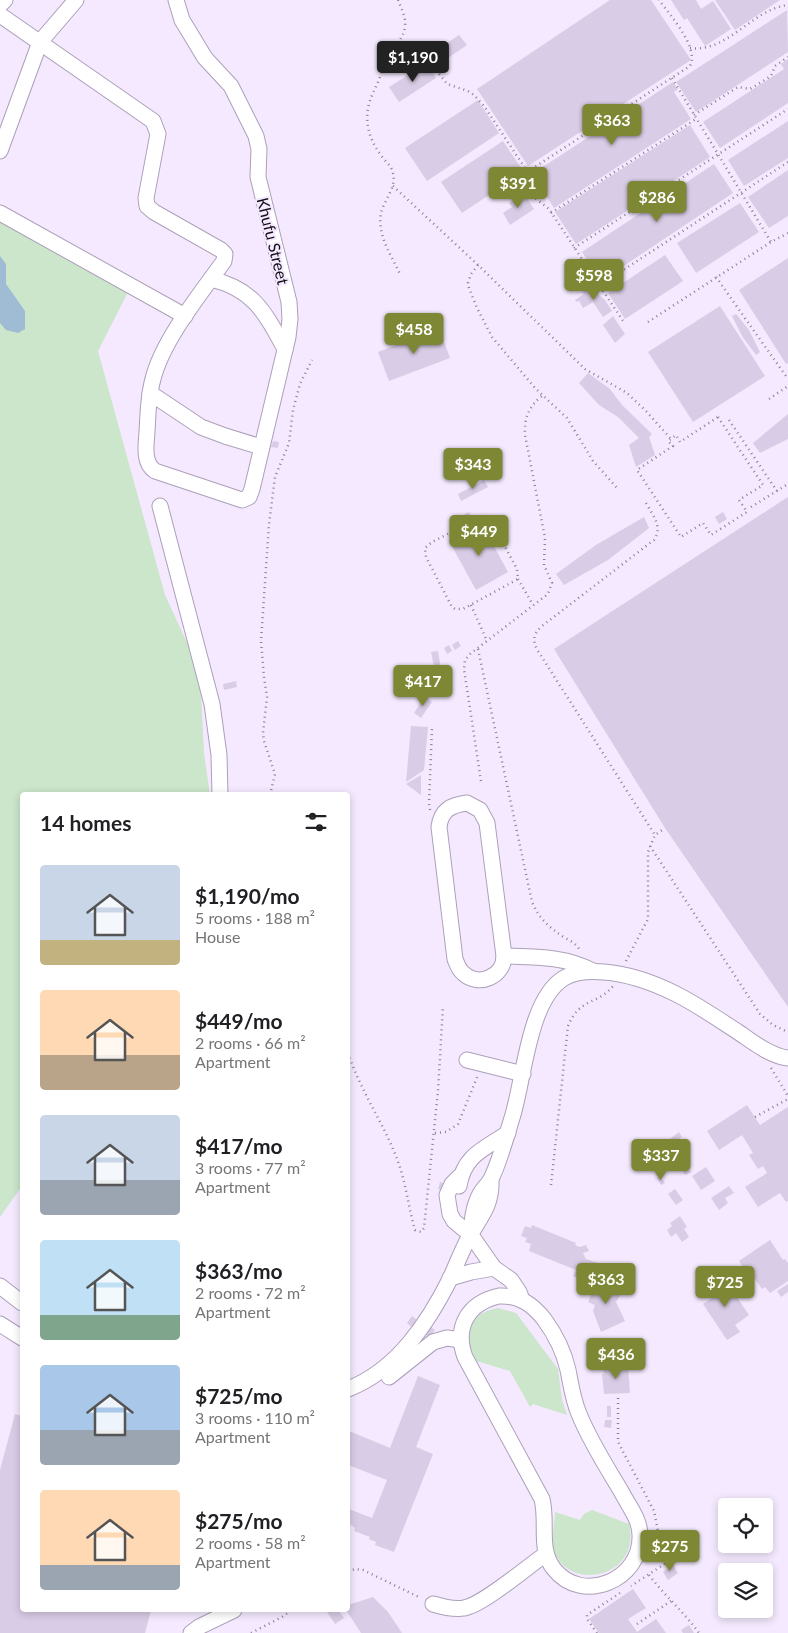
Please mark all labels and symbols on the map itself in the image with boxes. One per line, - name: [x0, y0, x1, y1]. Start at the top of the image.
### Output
- pin: $1,190: [372, 41, 454, 83]
- pin: $363: [582, 104, 642, 146]
- pin: $391: [488, 166, 548, 209]
- pin: $286: [627, 180, 687, 223]
- street label: Khufu Street: [253, 195, 294, 287]
- pin: $598: [564, 258, 624, 301]
- pin: $458: [384, 312, 444, 355]
- pin: $343: [443, 448, 503, 490]
- pin: $449: [449, 514, 509, 557]
- pin: $417: [393, 664, 453, 707]
- pin: $337: [631, 1138, 691, 1181]
- pin: $363: [576, 1262, 636, 1305]
- pin: $725: [695, 1266, 755, 1308]
- pin: $436: [586, 1338, 646, 1380]
- pin: $275: [640, 1530, 700, 1572]

